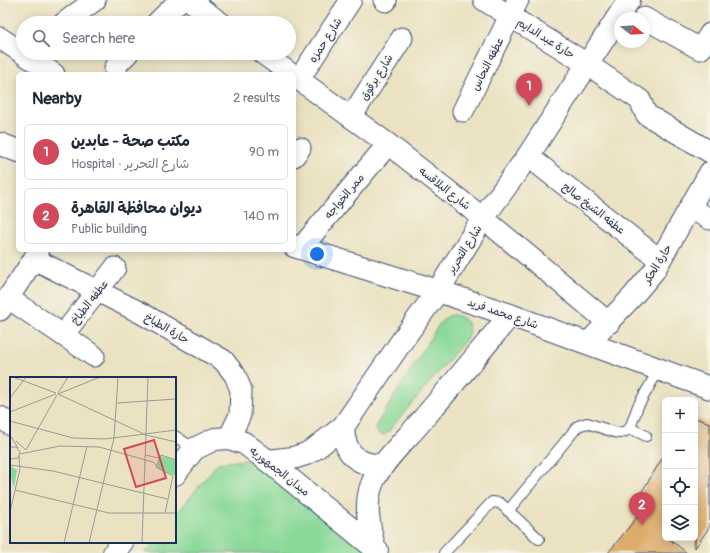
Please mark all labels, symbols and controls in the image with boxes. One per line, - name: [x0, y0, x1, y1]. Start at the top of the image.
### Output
- north arrow: [614, 12, 650, 48]
- street label: شارع حمزه: [306, 15, 346, 66]
- search box: [16, 16, 296, 60]
- street label: حارة عبد الدايم: [513, 16, 577, 63]
- icon: search: [30, 27, 52, 49]
- text: Search here: [62, 29, 135, 48]
- street label: عطفه النحاس: [469, 35, 506, 93]
- street label: شارع برقوق: [357, 52, 397, 104]
- pin: 1: [516, 73, 542, 106]
- text: Nearby: [32, 88, 81, 109]
- text: 2 results: [233, 90, 280, 106]
- text: مكتب صحة - عابدين: [71, 132, 190, 151]
- text: 1: [43, 144, 49, 160]
- text: 90 m: [249, 144, 279, 160]
- text: Hospital · شارع التحرير: [71, 156, 189, 172]
- street label: شارع البلاقسه: [415, 164, 473, 214]
- street label: ممر الخواجه: [322, 171, 367, 221]
- street label: عطفه الشيخ صالح: [559, 180, 628, 238]
- text: ديوان محافظة القاهرة: [71, 199, 202, 218]
- text: 2: [42, 208, 50, 224]
- text: 140 m: [243, 208, 279, 224]
- text: Public building: [71, 221, 147, 237]
- street label: شارع التحرير: [444, 223, 486, 278]
- street label: حارة الحكر: [640, 242, 675, 287]
- your location: [307, 244, 327, 264]
- street label: عطفه الطباخ: [68, 278, 111, 328]
- street label: شارع محمد فريد: [465, 295, 540, 334]
- street label: حارة الطباخ: [142, 311, 191, 347]
- inset map: [10, 377, 176, 543]
- map controls: [662, 397, 698, 541]
- button: +: [662, 397, 698, 433]
- button: −: [662, 433, 698, 469]
- street label: ميدان الجمهوريه: [247, 444, 312, 500]
- button: locate: [662, 469, 698, 505]
- pin: 2: [629, 492, 655, 525]
- button: layers: [662, 505, 698, 541]

